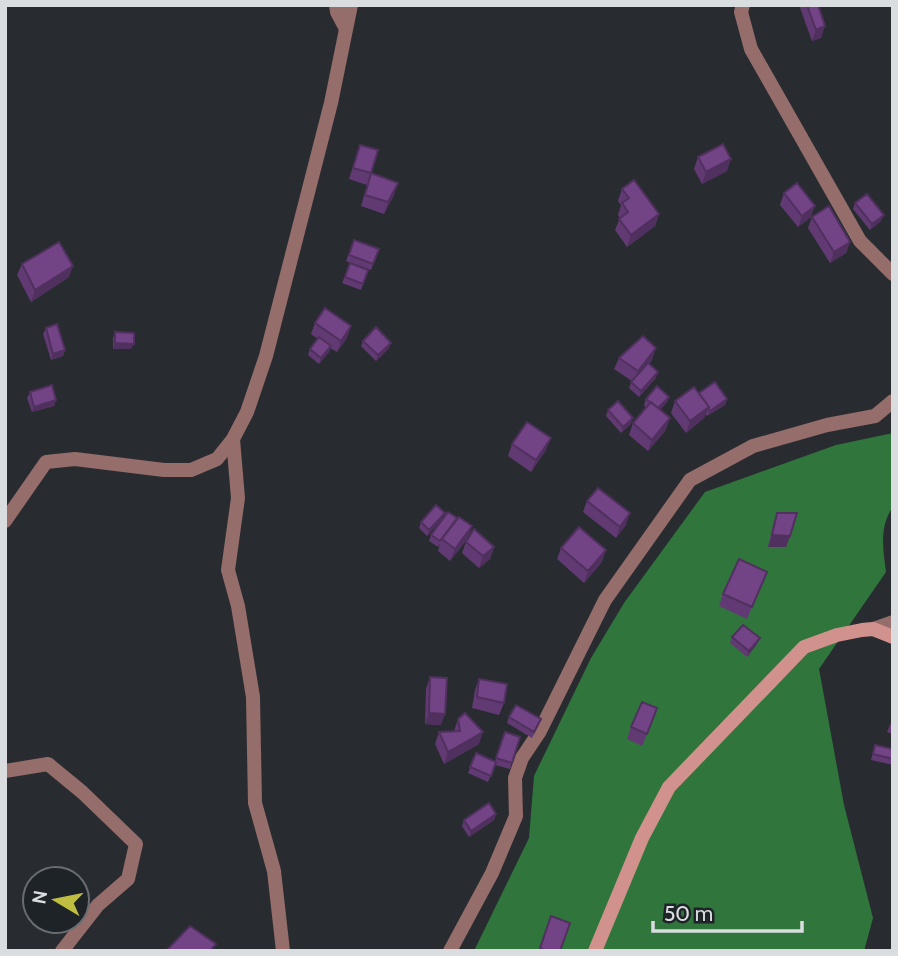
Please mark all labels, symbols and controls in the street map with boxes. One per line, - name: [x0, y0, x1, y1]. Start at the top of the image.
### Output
- north arrow: [21, 865, 91, 935]
- text: N: [27, 889, 52, 906]
- scale bar: [653, 890, 802, 934]
- text: 50 m: [664, 901, 713, 926]

